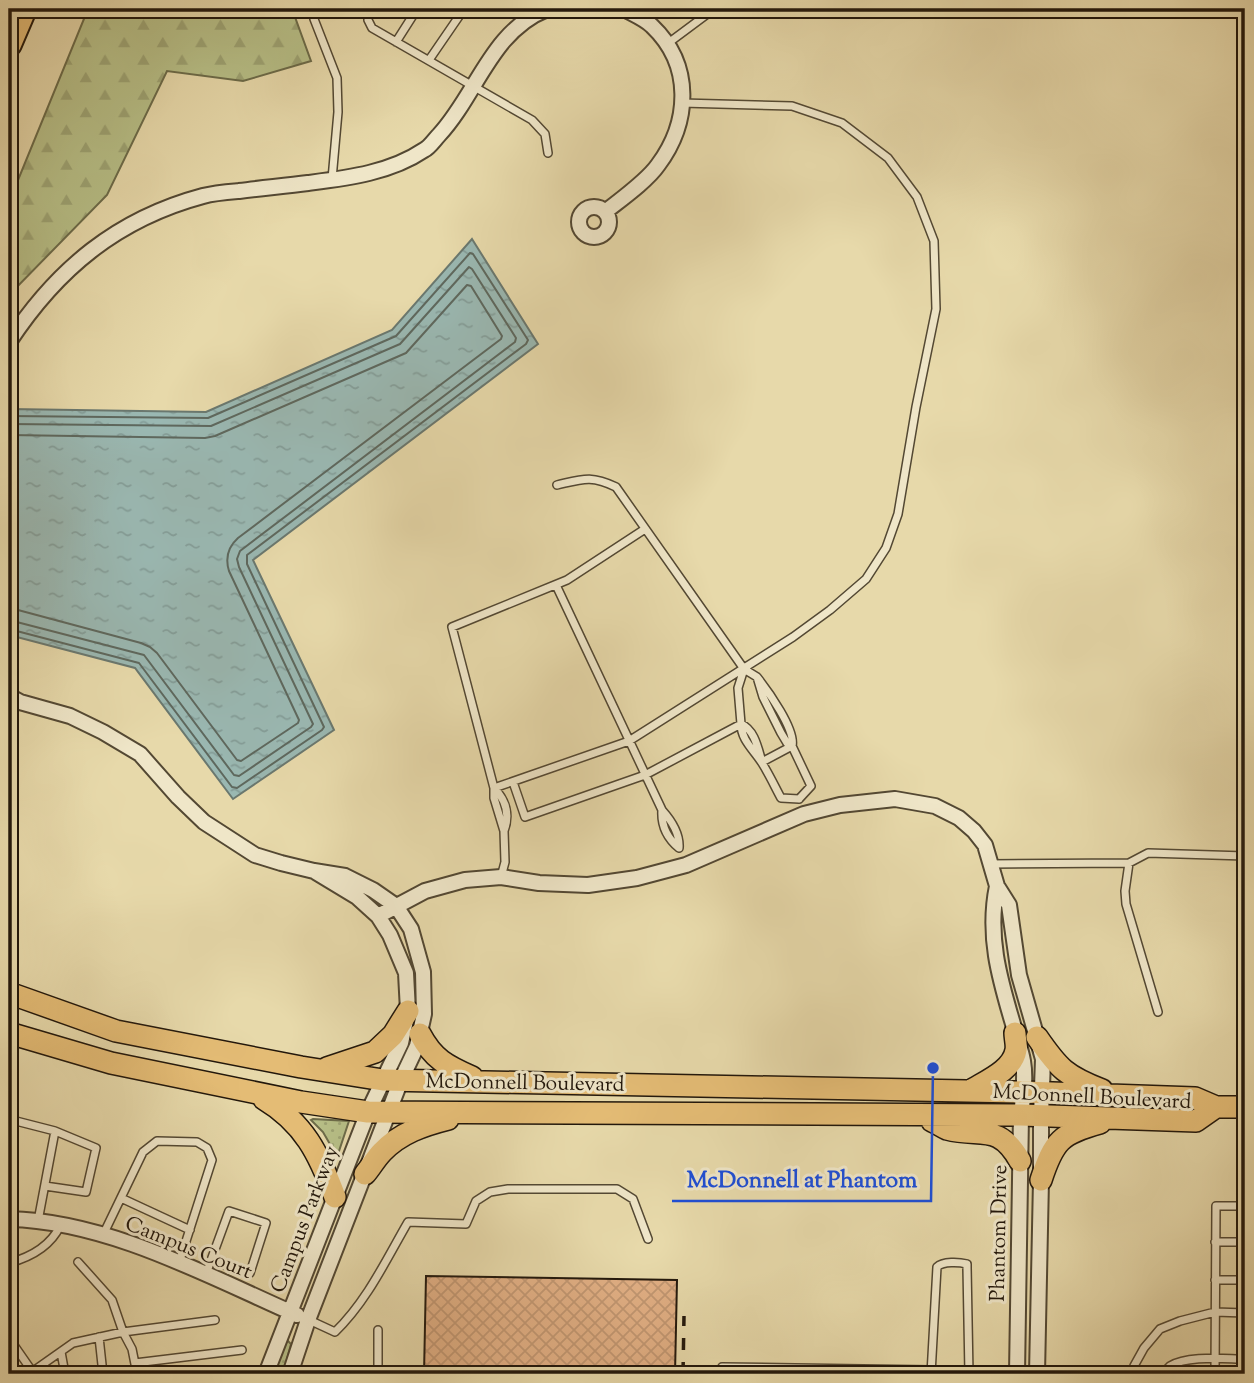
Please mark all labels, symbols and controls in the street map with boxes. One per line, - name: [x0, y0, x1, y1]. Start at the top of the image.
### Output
- street label: McDonnell Boulevard: [425, 1067, 625, 1101]
- street label: McDonnell Boulevard: [992, 1078, 1192, 1118]
- street label: Campus Parkway: [264, 1141, 348, 1298]
- callout: McDonnell at Phantom: [672, 1157, 931, 1201]
- street label: Phantom Drive: [984, 1164, 1016, 1302]
- text: McDonnell at Phantom: [687, 1165, 917, 1198]
- street label: Campus Court: [120, 1210, 256, 1288]

